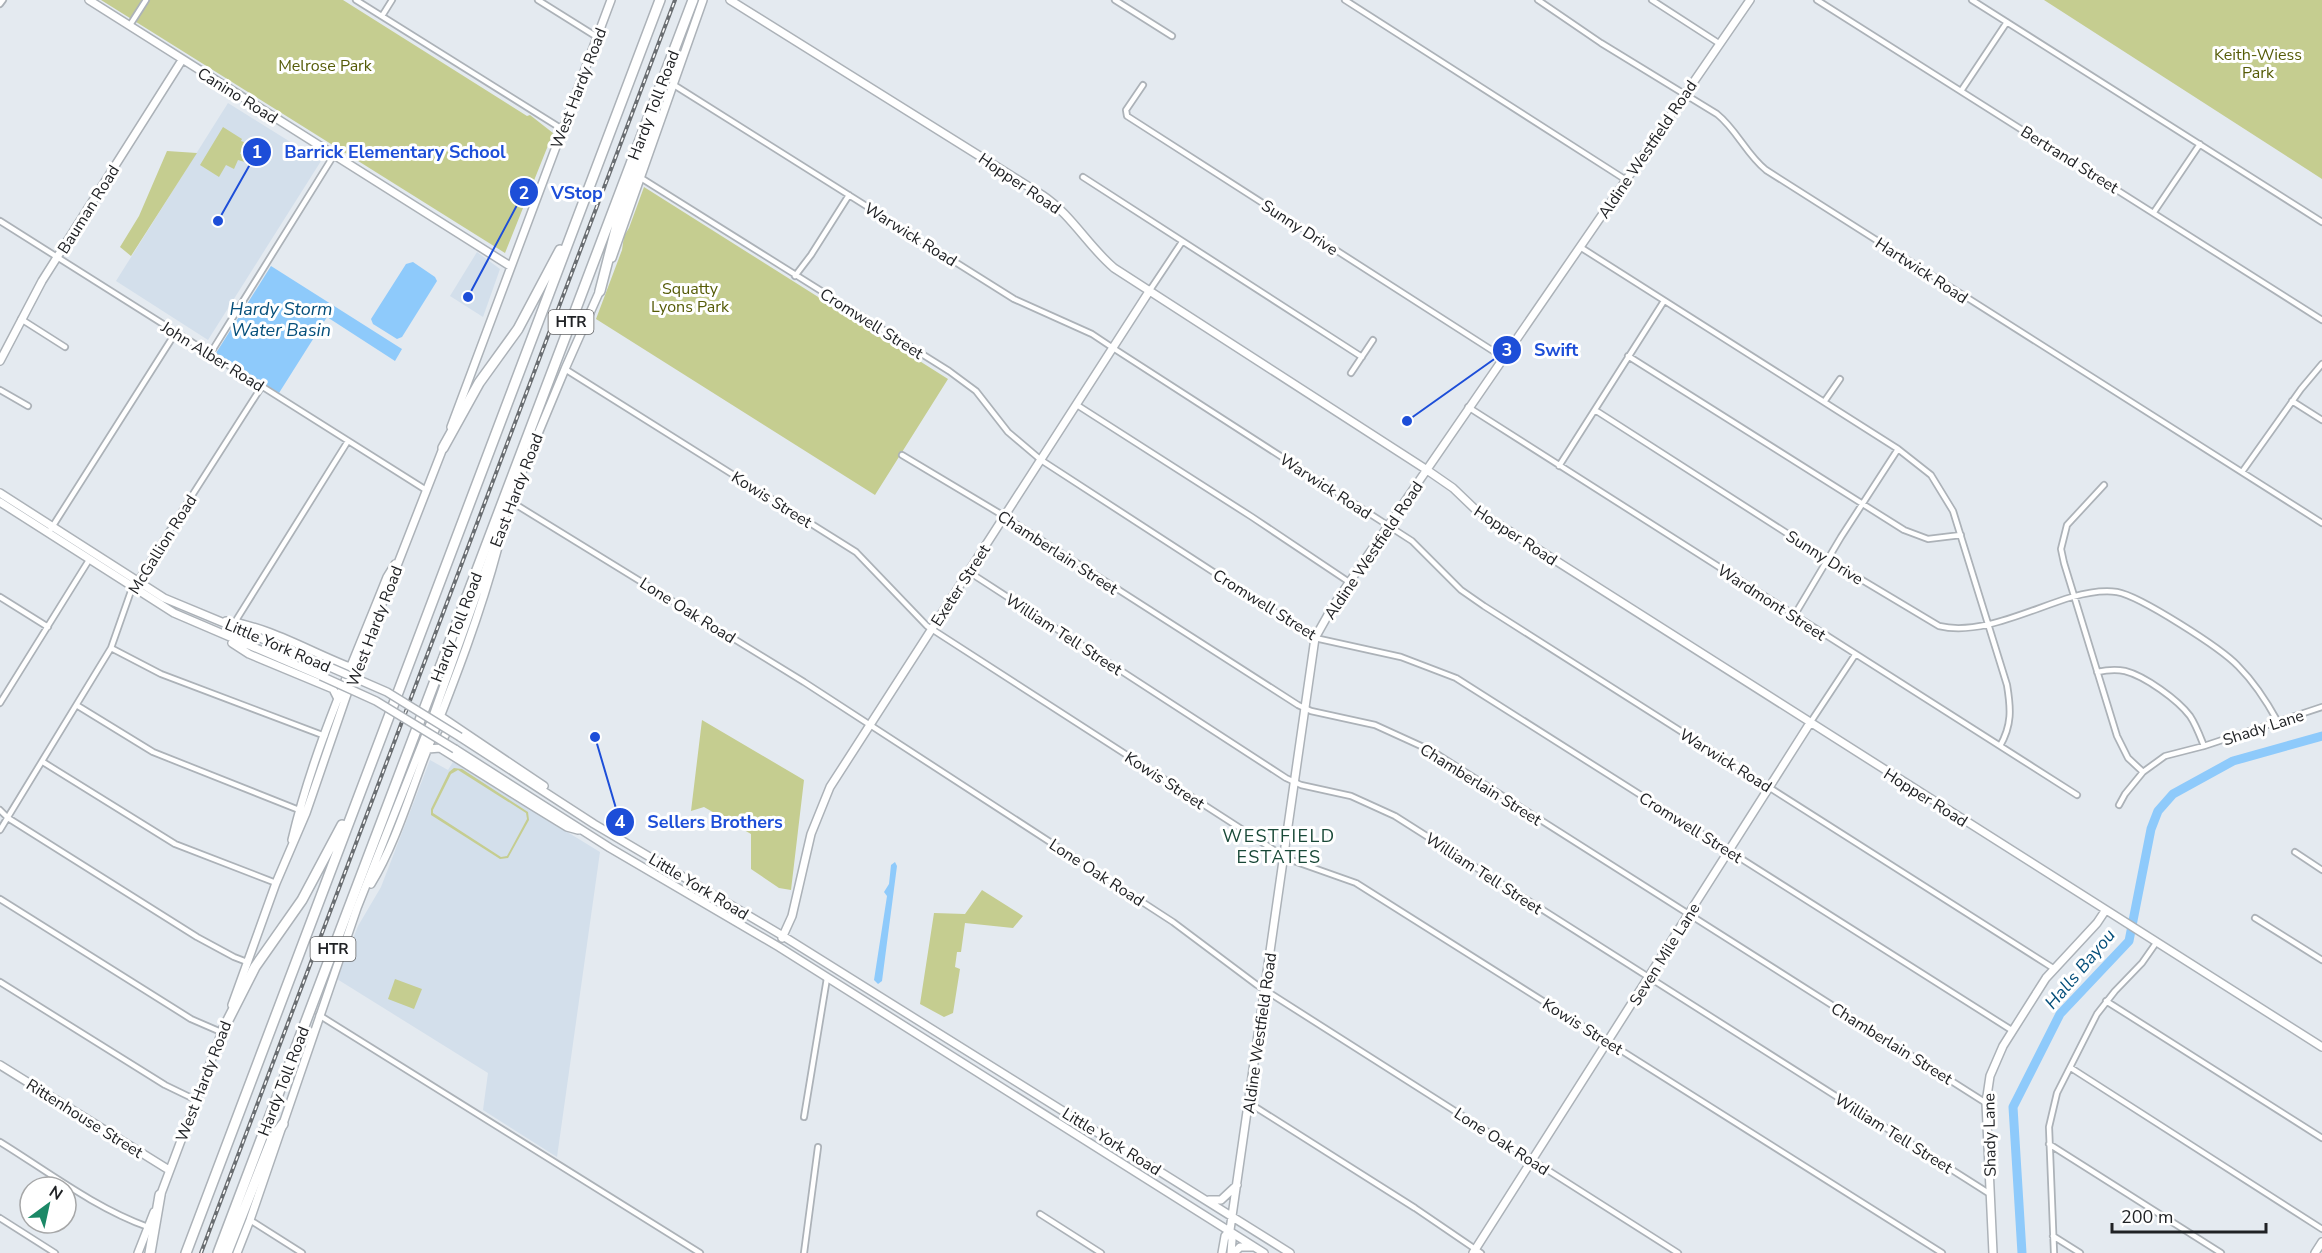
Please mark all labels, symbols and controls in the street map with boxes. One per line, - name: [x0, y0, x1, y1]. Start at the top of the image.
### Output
- street label: West Hardy Road: [546, 25, 612, 152]
- park label: Keith-Wiess Park: [2214, 44, 2302, 84]
- street label: Hardy Toll Road: [623, 47, 685, 163]
- park label: Melrose Park: [278, 55, 373, 77]
- street label: Canino Road: [193, 62, 282, 129]
- street label: Aldine Westfield Road: [1593, 76, 1702, 223]
- street label: Bertrand Street: [2016, 121, 2123, 199]
- callout: Barrick Elementary School: [242, 134, 518, 170]
- text: 1: [252, 140, 262, 164]
- text: Barrick Elementary School: [284, 140, 506, 164]
- street label: Hopper Road: [974, 148, 1065, 220]
- street label: Bauman Road: [53, 161, 125, 258]
- callout: VStop: [509, 174, 615, 210]
- text: 2: [519, 181, 529, 205]
- text: VStop: [550, 181, 603, 205]
- street label: Sunny Drive: [1257, 195, 1342, 261]
- street label: Warwick Road: [860, 198, 961, 272]
- street label: Hartwick Road: [1871, 233, 1972, 309]
- park label: Squatty Lyons Park: [651, 278, 730, 318]
- street label: Cromwell Street: [816, 283, 928, 365]
- water label: Hardy Storm Water Basin: [229, 297, 333, 342]
- road number: HTR: [548, 310, 594, 334]
- street label: John Alber Road: [156, 316, 268, 397]
- callout: Swift: [1492, 332, 1590, 368]
- text: 3: [1502, 338, 1512, 362]
- text: Swift: [1534, 338, 1578, 362]
- street label: East Hardy Road: [485, 430, 549, 550]
- street label: Warwick Road: [1275, 449, 1376, 525]
- street label: Kowis Street: [727, 466, 816, 534]
- street label: Aldine Westfield Road: [1319, 477, 1428, 624]
- street label: McGallion Road: [123, 490, 202, 599]
- street label: Hopper Road: [1469, 501, 1561, 571]
- street label: Chamberlain Street: [993, 506, 1122, 600]
- street label: Sunny Drive: [1782, 525, 1867, 590]
- street label: Exeter Street: [926, 540, 996, 631]
- street label: Wardmont Street: [1713, 560, 1830, 646]
- street label: West Hardy Road: [342, 563, 408, 690]
- street label: Cromwell Street: [1209, 564, 1321, 646]
- street label: Hardy Toll Road: [426, 569, 488, 685]
- street label: Lone Oak Road: [635, 573, 740, 649]
- street label: William Tell Street: [1001, 589, 1126, 681]
- street label: Little York Road: [221, 614, 334, 678]
- street label: Shady Lane: [2220, 705, 2307, 751]
- street label: Warwick Road: [1675, 724, 1776, 798]
- street label: Chamberlain Street: [1416, 739, 1546, 831]
- street label: Kowis Street: [1120, 747, 1209, 815]
- street label: Hopper Road: [1879, 763, 1972, 832]
- street label: Cromwell Street: [1635, 787, 1747, 869]
- callout: Sellers Brothers: [605, 804, 795, 840]
- text: 4: [615, 810, 626, 834]
- text: Sellers Brothers: [647, 810, 783, 834]
- district label: WESTFIELD ESTATES: [1222, 824, 1336, 869]
- street label: William Tell Street: [1421, 828, 1546, 920]
- street label: Lone Oak Road: [1045, 834, 1148, 912]
- street label: Little York Road: [644, 848, 753, 925]
- street label: Seven Mile Lane: [1624, 899, 1705, 1010]
- water label: Halls Bayou: [2039, 924, 2121, 1014]
- road number: HTR: [310, 937, 356, 961]
- street label: Aldine Westfield Road: [1238, 951, 1282, 1115]
- street label: Kowis Street: [1538, 993, 1627, 1061]
- street label: Chamberlain Street: [1827, 998, 1957, 1090]
- street label: West Hardy Road: [171, 1018, 237, 1145]
- street label: Hardy Toll Road: [253, 1023, 315, 1139]
- street label: Rittenhouse Street: [22, 1074, 147, 1164]
- street label: William Tell Street: [1830, 1089, 1957, 1179]
- street label: Shady Lane: [1978, 1093, 2002, 1177]
- street label: Little York Road: [1058, 1103, 1165, 1181]
- street label: Lone Oak Road: [1450, 1103, 1553, 1181]
- north arrow: [18, 1175, 78, 1235]
- text: N: [45, 1181, 67, 1206]
- scale bar: [2112, 1196, 2266, 1234]
- text: 200 m: [2121, 1205, 2173, 1229]

